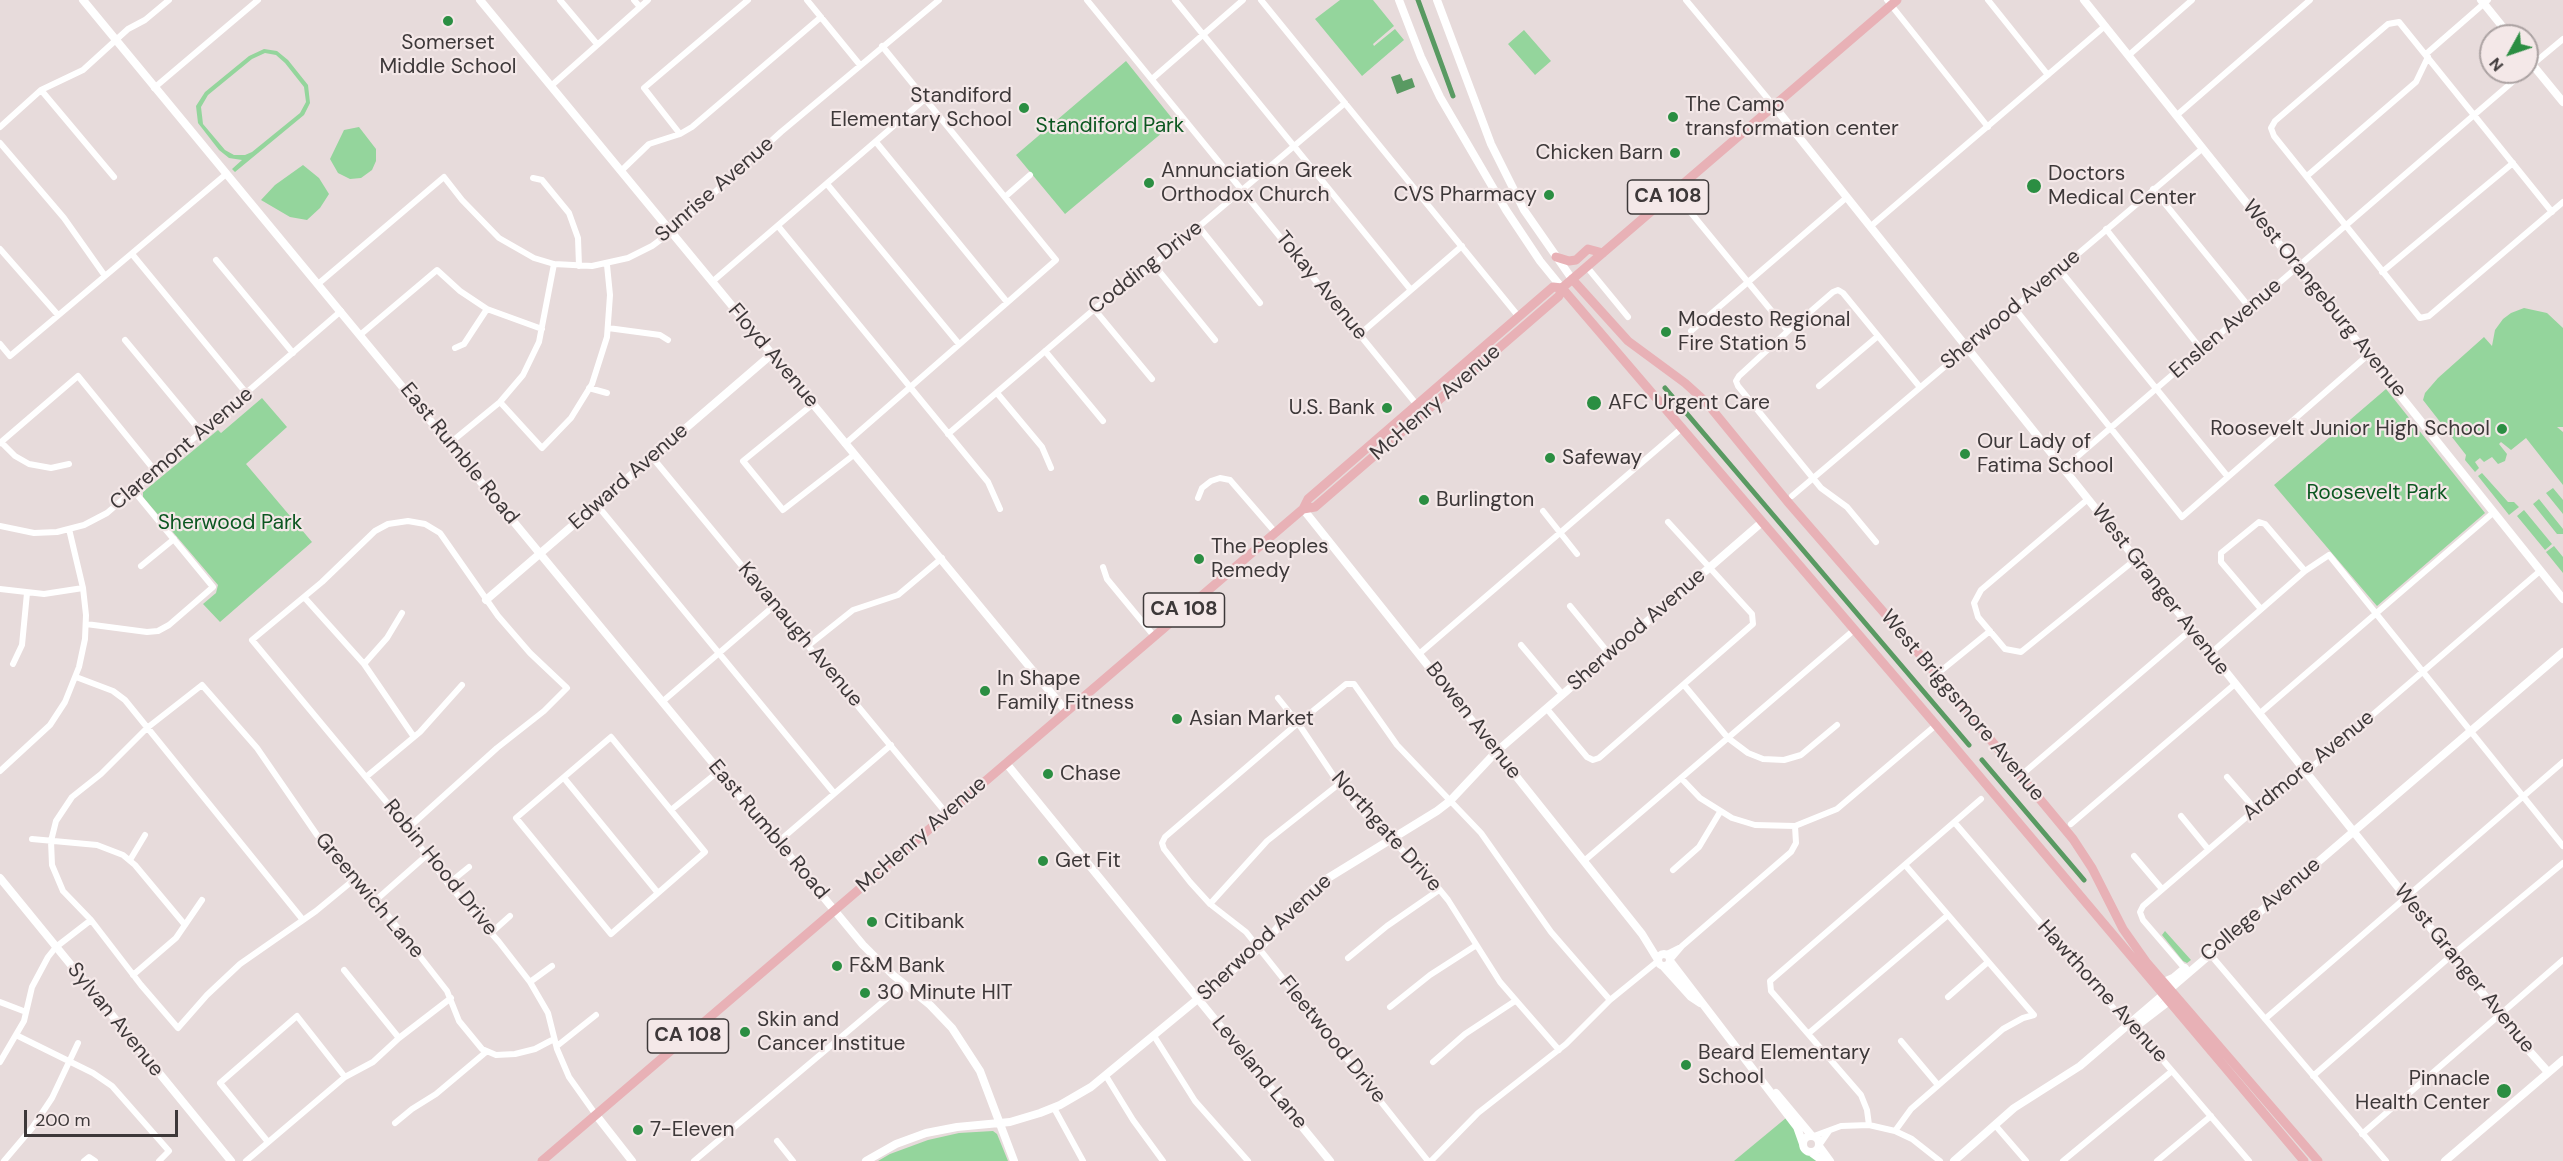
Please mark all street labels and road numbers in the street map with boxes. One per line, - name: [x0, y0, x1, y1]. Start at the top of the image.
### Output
- street label: Sunrise Avenue: [651, 132, 779, 248]
- road number: CA 108: [1628, 180, 1708, 214]
- street label: West Orangeburg Avenue: [2236, 195, 2412, 403]
- street label: Codding Drive: [1084, 216, 1208, 320]
- street label: Tokay Avenue: [1269, 227, 1373, 345]
- street label: Sherwood Avenue: [1936, 244, 2086, 376]
- street label: Enslen Avenue: [2165, 274, 2287, 384]
- street label: Floyd Avenue: [722, 299, 824, 413]
- street label: McHenry Avenue: [1366, 340, 1506, 466]
- street label: East Rumble Road: [394, 378, 524, 530]
- street label: Claremont Avenue: [105, 382, 259, 516]
- street label: Edward Avenue: [564, 418, 694, 536]
- street label: West Granger Avenue: [2085, 499, 2235, 681]
- street label: Kavanaugh Avenue: [732, 558, 868, 712]
- street label: Sherwood Avenue: [1563, 563, 1711, 697]
- road number: CA 108: [1144, 593, 1224, 627]
- street label: West Briggsmore Avenue: [1875, 605, 2049, 807]
- street label: Bowen Avenue: [1420, 658, 1526, 784]
- street label: Ardmore Avenue: [2238, 705, 2380, 827]
- street label: East Rumble Road: [702, 755, 834, 905]
- street label: Northgate Drive: [1325, 767, 1447, 897]
- street label: McHenry Avenue: [852, 772, 992, 898]
- street label: Robin Hood Drive: [377, 795, 503, 941]
- street label: Greenwich Lane: [309, 828, 429, 964]
- street label: College Avenue: [2196, 852, 2326, 968]
- street label: Sherwood Avenue: [1193, 869, 1337, 1007]
- street label: West Granger Avenue: [2388, 879, 2540, 1059]
- street label: Hawthorne Avenue: [2031, 916, 2173, 1068]
- street label: Sylvan Avenue: [61, 958, 169, 1082]
- street label: Fleetwood Drive: [1273, 971, 1391, 1109]
- street label: Leveland Lane: [1206, 1011, 1312, 1135]
- road number: CA 108: [648, 1019, 728, 1053]

